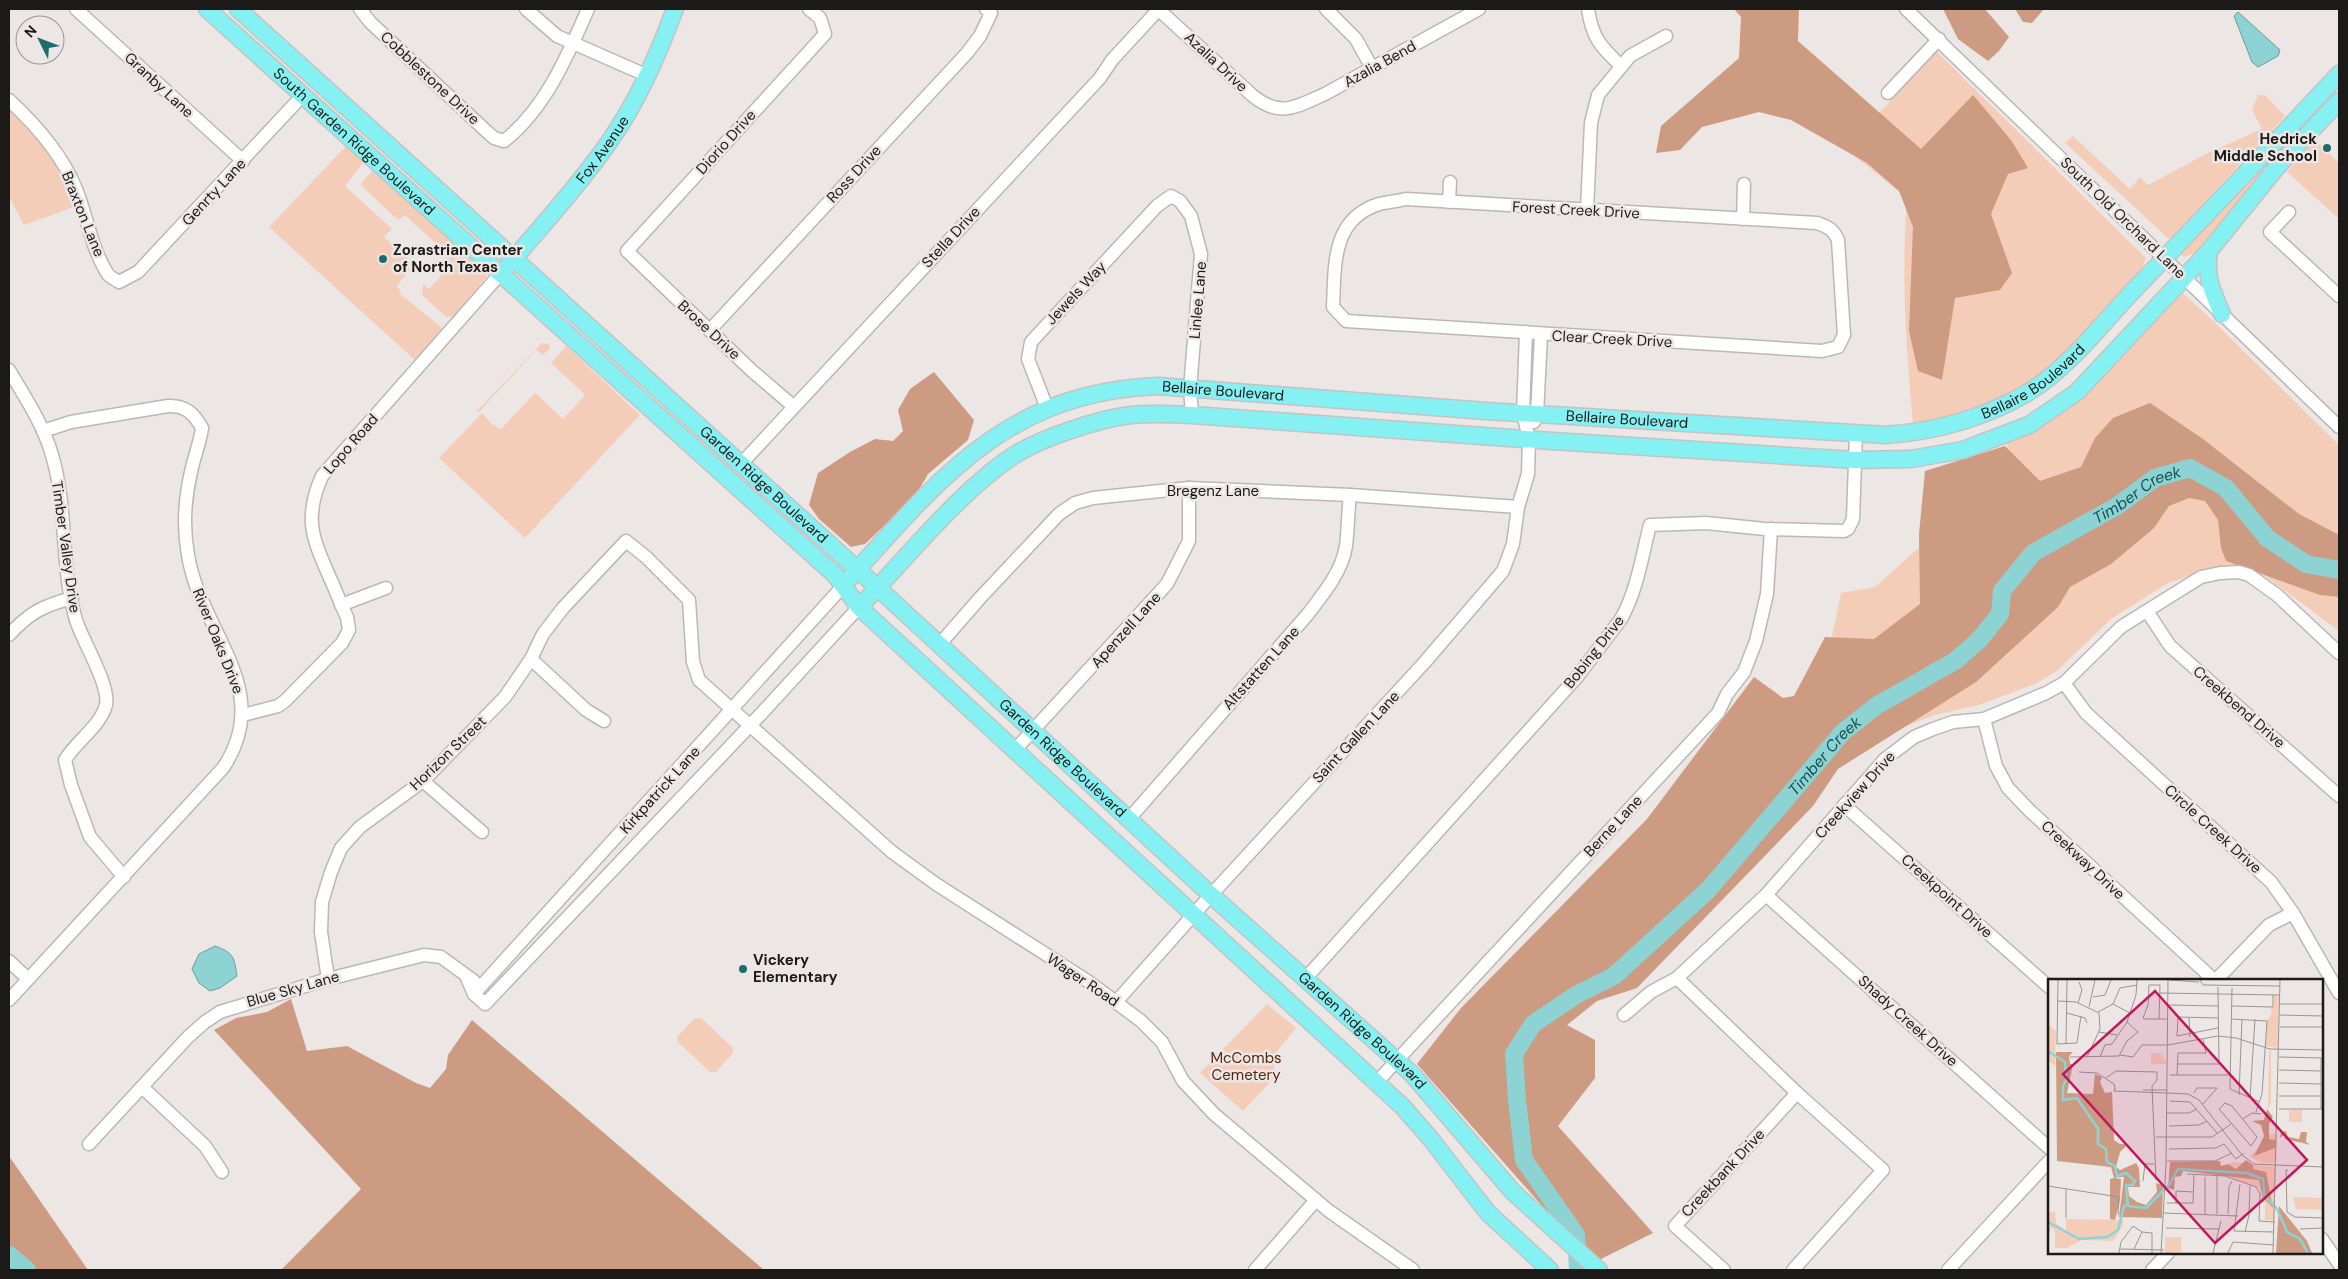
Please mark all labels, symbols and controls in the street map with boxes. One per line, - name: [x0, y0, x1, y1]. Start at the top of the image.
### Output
- north arrow: [15, 15, 65, 65]
- text: N: [20, 21, 40, 41]
- street label: Cobblestone Drive: [376, 27, 484, 129]
- street label: Azalia Drive: [1180, 28, 1252, 96]
- street label: Azalia Bend: [1340, 36, 1420, 92]
- street label: Granby Lane: [120, 48, 198, 122]
- street label: South Garden Ridge Boulevard: [269, 63, 439, 220]
- street label: Diorio Drive: [692, 105, 760, 179]
- street label: Fox Avenue: [572, 112, 634, 188]
- place label: Hedrick Middle School: [2214, 129, 2317, 166]
- street label: Ross Drive: [822, 141, 886, 207]
- marker: Hedrick Middle School: [2321, 142, 2333, 154]
- street label: South Old Orchard Lane: [2056, 153, 2190, 283]
- street label: Genrty Lane: [178, 154, 250, 230]
- street label: Braxton Lane: [57, 168, 109, 260]
- street label: Forest Creek Drive: [1512, 197, 1640, 223]
- street label: Stella Drive: [917, 202, 985, 272]
- place label: Zorastrian Center of North Texas: [393, 240, 523, 277]
- marker: Zorastrian Center of North Texas: [377, 253, 389, 265]
- street label: Jewels Way: [1041, 256, 1111, 329]
- street label: Linlee Lane: [1185, 260, 1211, 340]
- street label: Brose Drive: [673, 296, 745, 364]
- street label: Clear Creek Drive: [1551, 326, 1673, 352]
- street label: Bellaire Boulevard: [1978, 340, 2089, 424]
- street label: Bellaire Boulevard: [1161, 376, 1285, 406]
- street label: Bellaire Boulevard: [1565, 406, 1689, 433]
- street label: Lopo Road: [319, 410, 383, 478]
- street label: Garden Ridge Boulevard: [695, 421, 832, 548]
- water label: Timber Creek: [2089, 460, 2184, 528]
- street label: Timber Valley Drive: [47, 480, 85, 614]
- street label: Bregenz Lane: [1167, 481, 1259, 501]
- street label: River Oaks Drive: [188, 585, 248, 697]
- street label: Apenzell Lane: [1087, 588, 1165, 672]
- street label: Bobing Drive: [1559, 611, 1629, 693]
- street label: Altstatten Lane: [1218, 622, 1304, 714]
- street label: Creekbend Drive: [2189, 661, 2289, 753]
- street label: Saint Gallen Lane: [1308, 686, 1404, 788]
- street label: Garden Ridge Boulevard: [995, 694, 1130, 822]
- street label: Horizon Street: [405, 711, 491, 795]
- water label: Timber Creek: [1783, 711, 1866, 800]
- street label: Kirkpatrick Lane: [615, 742, 705, 838]
- street label: Creekview Drive: [1810, 747, 1900, 843]
- street label: Circle Creek Drive: [2160, 780, 2266, 878]
- street label: Berne Lane: [1579, 791, 1647, 861]
- street label: Creekway Drive: [2037, 816, 2129, 904]
- street label: Creekpoint Drive: [1897, 850, 1997, 942]
- street label: Wager Road: [1043, 949, 1123, 1011]
- place label: Vickery Elementary: [753, 950, 838, 987]
- marker: Vickery Elementary: [737, 963, 749, 975]
- street label: Blue Sky Lane: [244, 966, 342, 1012]
- street label: Garden Ridge Boulevard: [1294, 967, 1431, 1094]
- street label: Shady Creek Drive: [1854, 971, 1962, 1071]
- inset map: [2048, 979, 2323, 1254]
- park label: McCombs Cemetery: [1210, 1048, 1282, 1085]
- street label: Creekbank Drive: [1677, 1125, 1769, 1221]

